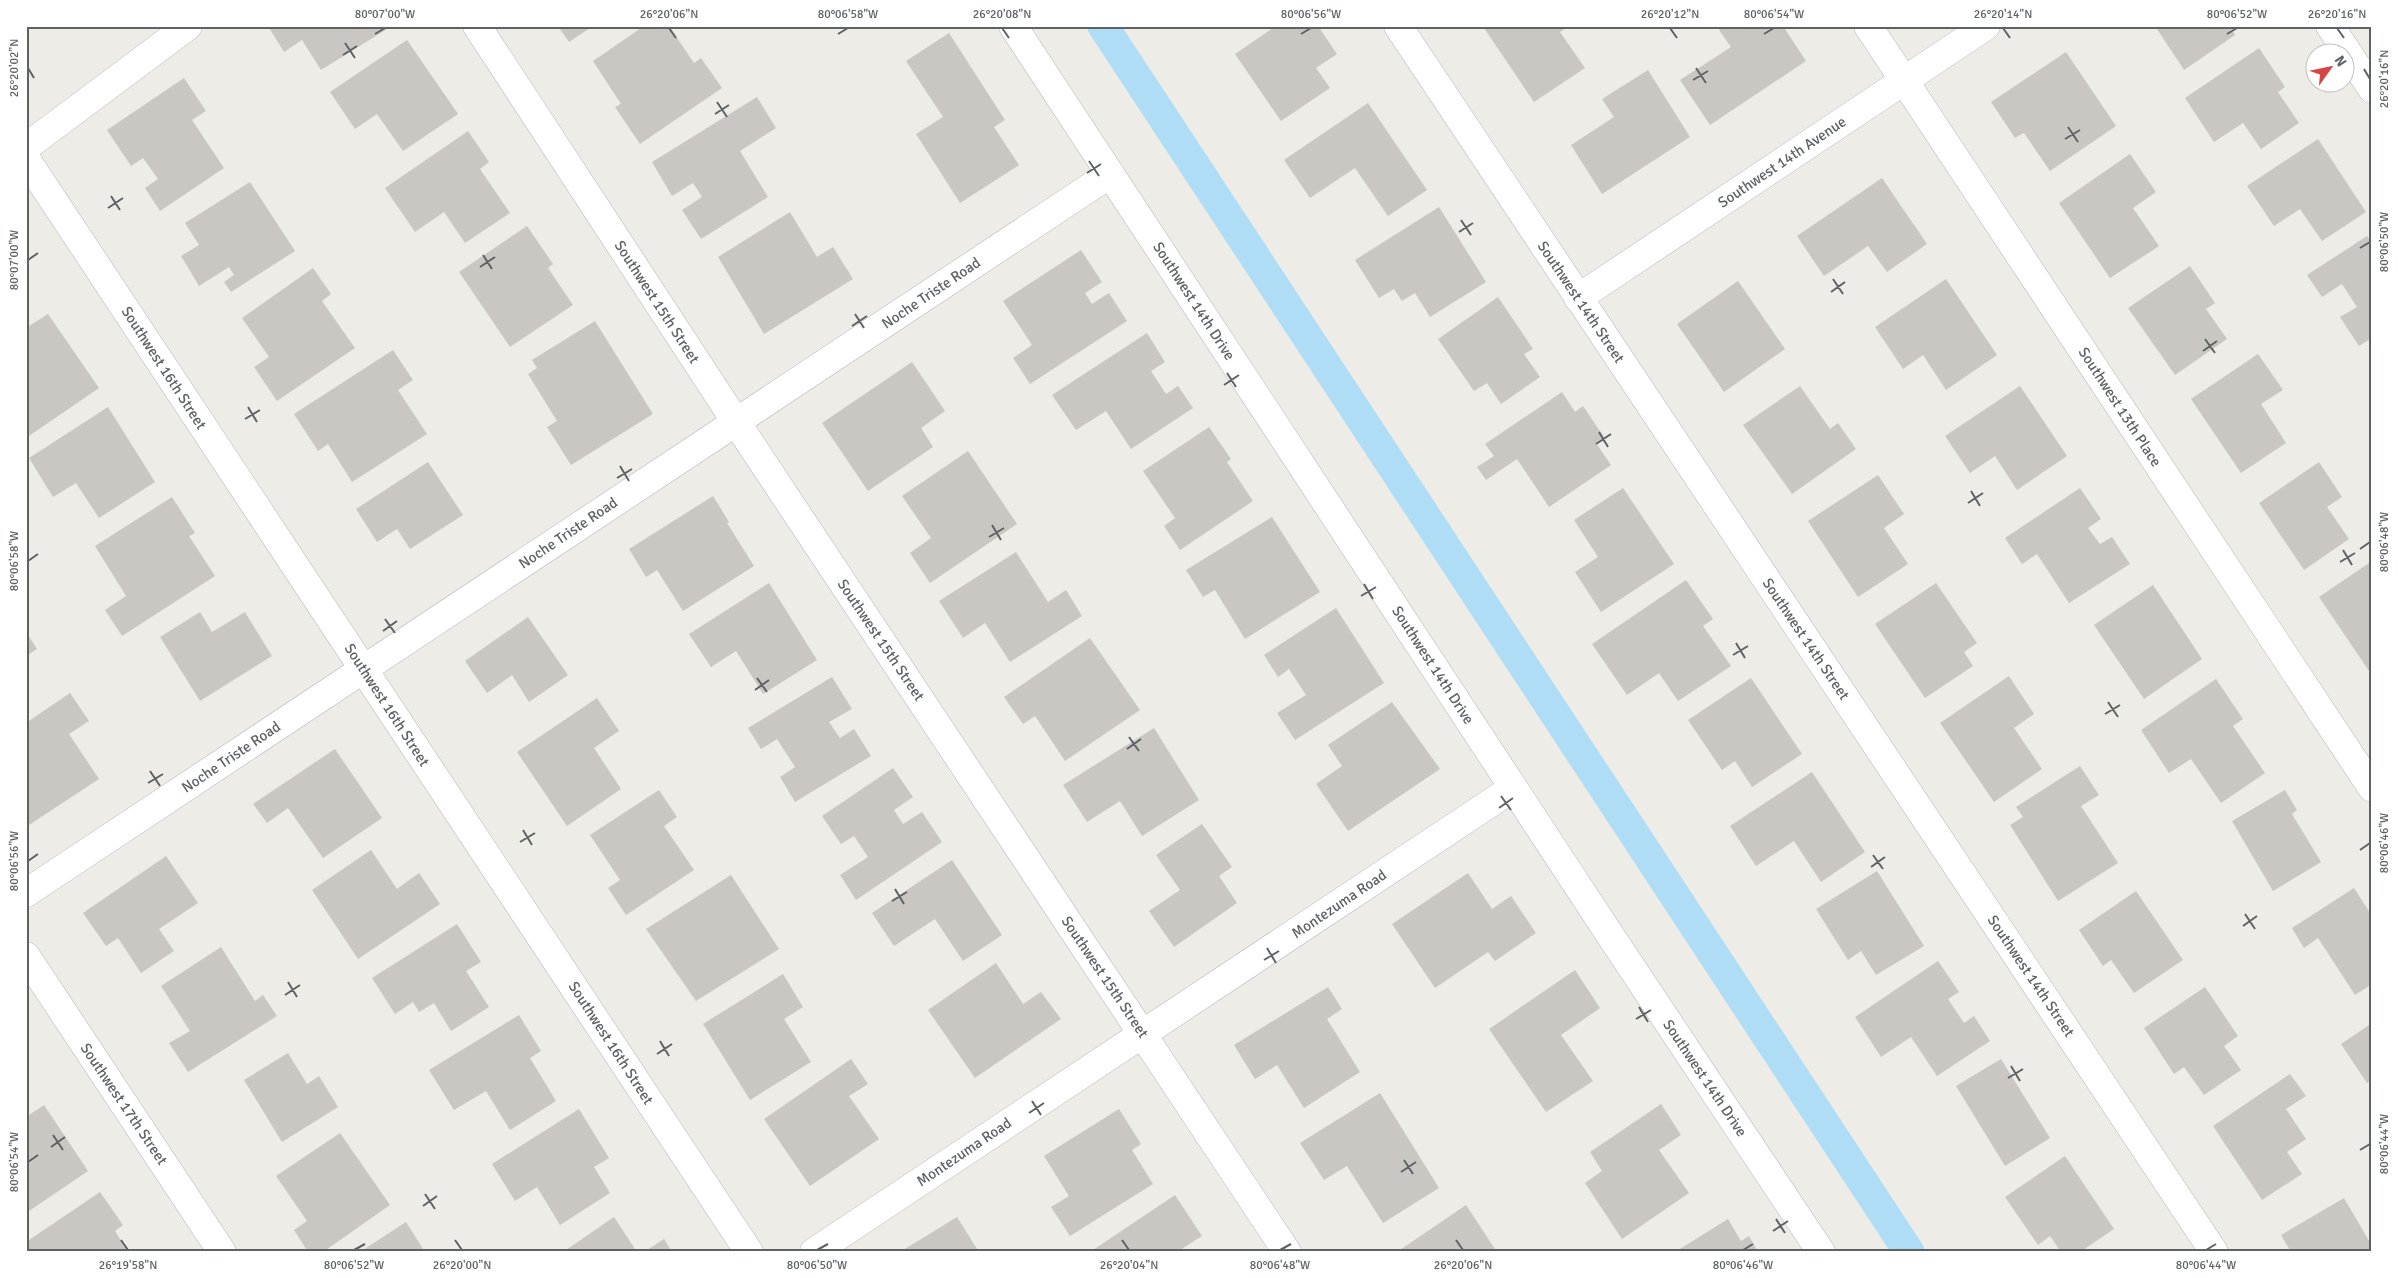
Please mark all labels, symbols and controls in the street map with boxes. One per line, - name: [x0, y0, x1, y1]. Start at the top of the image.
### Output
- text: 80°07'00"W: [355, 7, 415, 22]
- text: 26°20'06"N: [640, 7, 698, 22]
- text: 80°06'58"W: [818, 7, 878, 22]
- text: 26°20'08"N: [973, 7, 1031, 22]
- text: 80°06'56"W: [1281, 7, 1341, 22]
- text: 26°20'12"N: [1641, 7, 1699, 22]
- text: 80°06'54"W: [1744, 7, 1804, 22]
- text: 26°20'14"N: [1974, 7, 2032, 22]
- text: 80°06'52"W: [2207, 7, 2267, 22]
- text: 26°20'16"N: [2308, 7, 2366, 22]
- text: 26°20'02"N: [7, 39, 22, 97]
- north arrow: [2306, 42, 2356, 92]
- text: 26°20'16"N: [2377, 50, 2392, 108]
- text: N: [2331, 52, 2350, 70]
- street label: Southwest 14th Avenue: [1715, 112, 1849, 212]
- text: 80°06'50"W: [2377, 212, 2392, 272]
- text: 80°07'00"W: [7, 230, 22, 290]
- street label: Southwest 15th Street: [611, 237, 703, 367]
- street label: Southwest 14th Street: [1534, 238, 1628, 366]
- street label: Southwest 14th Drive: [1149, 239, 1239, 363]
- street label: Noche Triste Road: [878, 253, 984, 333]
- street label: Southwest 16th Street: [118, 303, 210, 433]
- street label: Southwest 13th Place: [2075, 344, 2165, 470]
- street label: Noche Triste Road: [515, 493, 621, 573]
- text: 80°06'48"W: [2377, 512, 2392, 572]
- text: 80°06'58"W: [7, 531, 22, 591]
- street label: Southwest 14th Street: [1759, 575, 1853, 703]
- street label: Southwest 15th Street: [834, 576, 928, 704]
- street label: Southwest 14th Drive: [1388, 603, 1478, 727]
- street label: Southwest 16th Street: [341, 640, 433, 770]
- street label: Noche Triste Road: [178, 717, 284, 797]
- text: 80°06'46"W: [2377, 813, 2392, 873]
- text: 80°06'56"W: [7, 831, 22, 891]
- street label: Montezuma Road: [1288, 866, 1390, 942]
- street label: Southwest 14th Street: [1984, 912, 2078, 1040]
- street label: Southwest 15th Street: [1058, 913, 1152, 1041]
- street label: Southwest 16th Street: [565, 978, 657, 1108]
- street label: Southwest 14th Drive: [1659, 1016, 1751, 1140]
- street label: Southwest 17th Street: [77, 1040, 171, 1168]
- street label: Montezuma Road: [913, 1114, 1015, 1190]
- text: 80°06'44"W: [2377, 1114, 2392, 1174]
- text: 80°06'54"W: [7, 1132, 22, 1192]
- text: 26°19'58"N: [99, 1258, 157, 1273]
- text: 80°06'52"W: [324, 1258, 384, 1273]
- text: 26°20'00"N: [433, 1258, 491, 1273]
- text: 80°06'50"W: [787, 1258, 847, 1273]
- text: 26°20'04"N: [1100, 1258, 1158, 1273]
- text: 80°06'48"W: [1250, 1258, 1310, 1273]
- text: 26°20'06"N: [1434, 1258, 1492, 1273]
- text: 80°06'46"W: [1713, 1258, 1773, 1273]
- text: 80°06'44"W: [2176, 1258, 2236, 1273]

